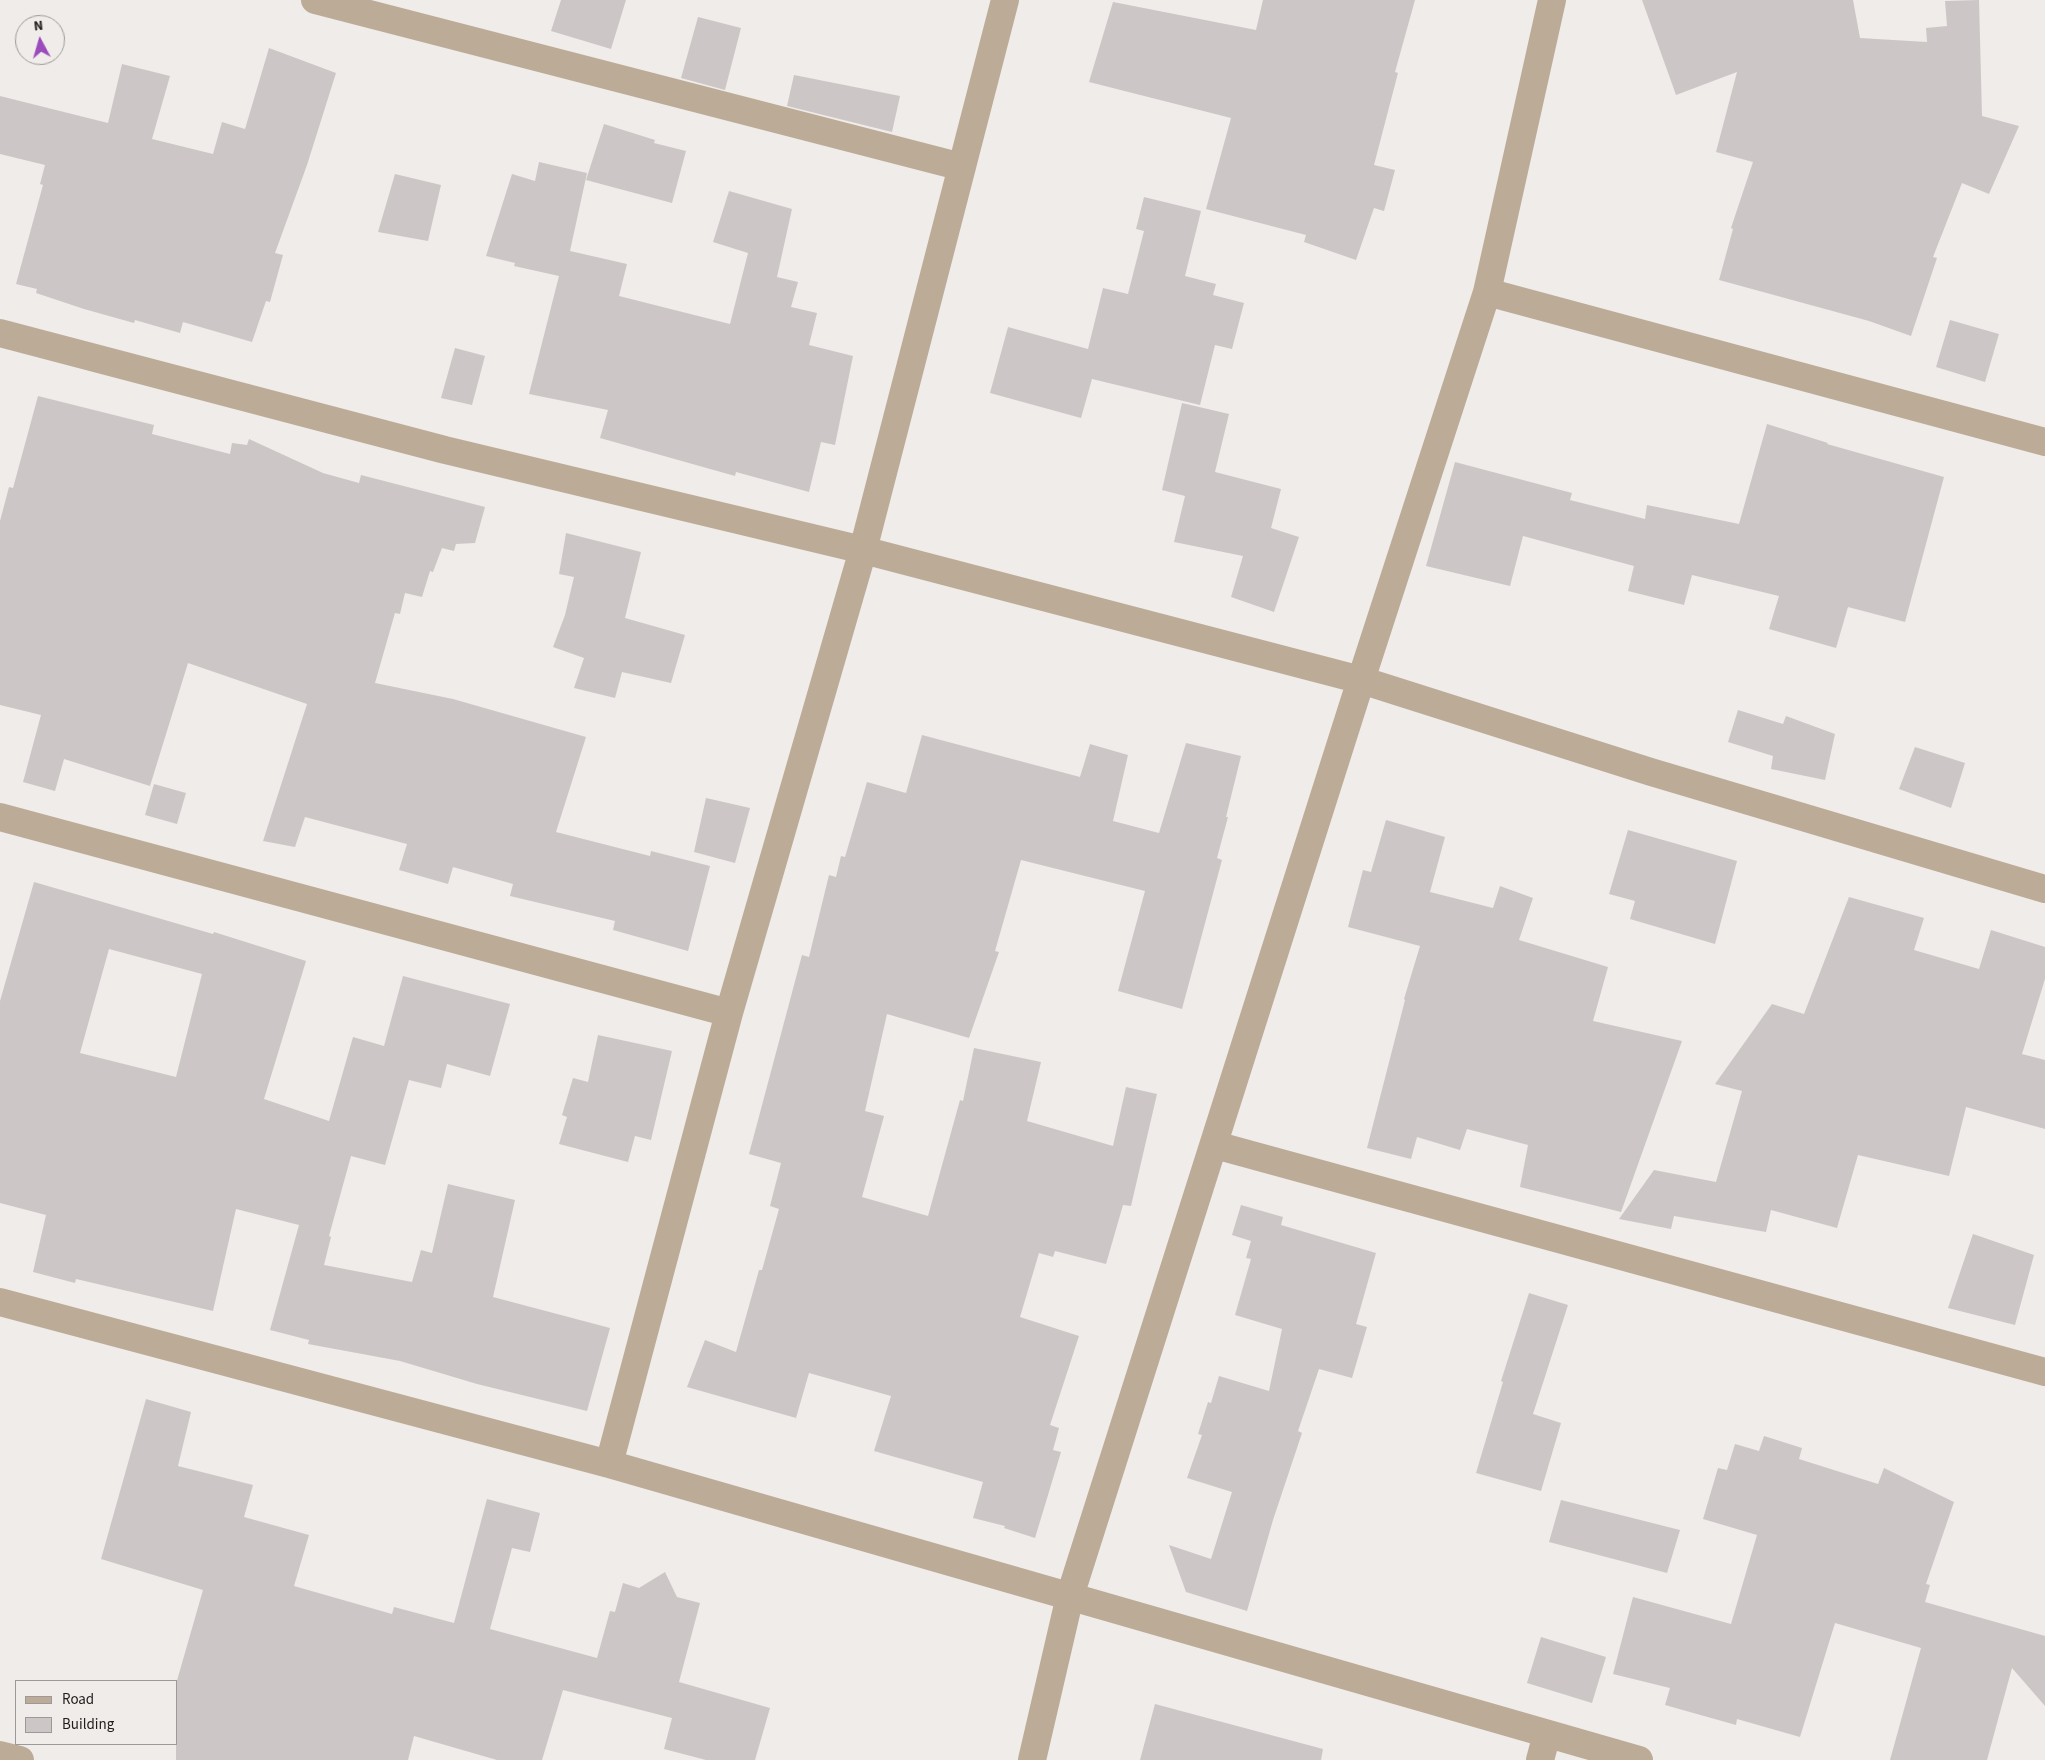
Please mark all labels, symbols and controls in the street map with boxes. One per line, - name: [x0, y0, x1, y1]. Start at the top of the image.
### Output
- north arrow: [15, 15, 65, 65]
- text: N: [33, 16, 44, 37]
- legend: [15, 1680, 178, 1745]
- text: Road: [62, 1689, 94, 1710]
- text: Building: [62, 1714, 114, 1735]

